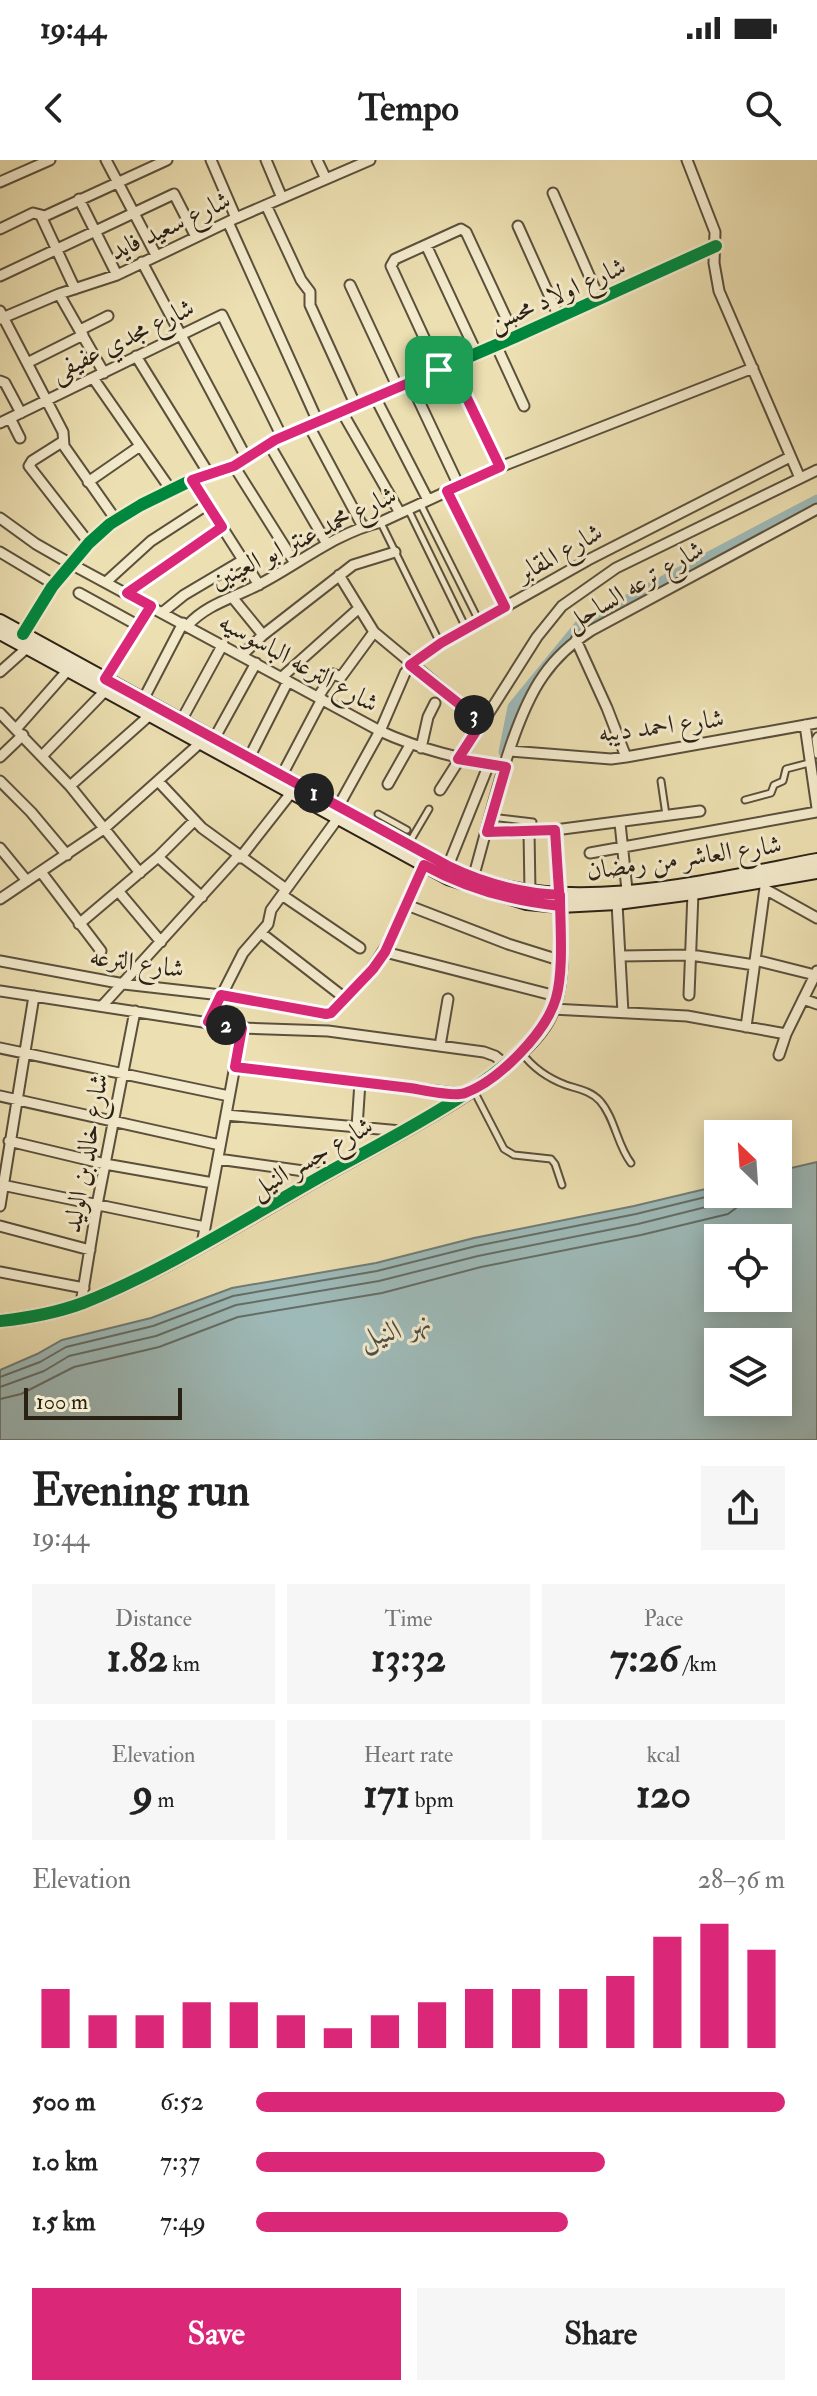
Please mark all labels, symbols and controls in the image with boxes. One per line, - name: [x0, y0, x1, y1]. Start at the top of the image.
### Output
- text: 19:44: [40, 10, 106, 47]
- icon: back: [32, 86, 76, 130]
- text: Tempo: [358, 86, 459, 131]
- icon: search: [741, 86, 785, 130]
- street label: شارع سعيد فايد: [105, 184, 238, 272]
- street label: شارع اولاد محسن: [484, 250, 633, 344]
- street label: شارع مجدي عفيفى: [45, 291, 202, 393]
- pin: [405, 336, 473, 404]
- icon: arrive: [417, 348, 461, 392]
- street label: شارع محمد عنتر ابو العينين: [205, 479, 404, 601]
- street label: شارع المقابر: [508, 516, 611, 595]
- street label: شارع ترعه الساحل: [559, 533, 712, 643]
- street label: شارع الترعه الباسوسيه: [211, 606, 384, 724]
- pin: 3: [454, 695, 494, 735]
- text: 3: [470, 701, 478, 729]
- street label: شارع احمد ديبه: [596, 702, 726, 755]
- pin: 1: [294, 773, 334, 813]
- text: 1: [310, 779, 318, 807]
- street label: شارع العاشر من رمضان: [585, 828, 784, 892]
- street label: شارع الترعه: [87, 941, 186, 990]
- pin: 2: [206, 1005, 246, 1045]
- text: 2: [220, 1011, 232, 1039]
- street label: شارع خالد بن الوليد: [56, 1071, 121, 1236]
- street label: شارع جسر النيل: [244, 1110, 381, 1210]
- north arrow: [704, 1120, 792, 1208]
- map controls: [704, 1120, 792, 1416]
- button: locate: [704, 1224, 792, 1312]
- water label: نهر النيل: [356, 1304, 435, 1358]
- button: layers: [704, 1328, 792, 1416]
- scale bar: [24, 1384, 182, 1420]
- text: 100 m: [36, 1388, 88, 1416]
- text: Evening run: [32, 1464, 250, 1519]
- button: share: [701, 1466, 785, 1550]
- text: 19:44: [32, 1522, 89, 1554]
- text: Distance: [115, 1605, 192, 1633]
- text: Time: [384, 1605, 433, 1633]
- text: Pace: [644, 1605, 683, 1633]
- text: 1.82: [107, 1633, 168, 1684]
- text: 13:32: [371, 1633, 446, 1684]
- text: 7:26: [610, 1633, 679, 1684]
- text: km: [168, 1650, 200, 1678]
- text: /km: [679, 1650, 717, 1678]
- text: Elevation: [112, 1741, 195, 1769]
- text: Heart rate: [364, 1741, 453, 1769]
- text: kcal: [647, 1741, 680, 1769]
- text: 9: [132, 1769, 153, 1820]
- text: 171: [363, 1769, 410, 1820]
- text: 120: [636, 1769, 691, 1820]
- text: m: [153, 1786, 175, 1814]
- text: bpm: [410, 1786, 454, 1814]
- text: Elevation: [32, 1864, 131, 1896]
- text: 28–36 m: [698, 1864, 785, 1896]
- text: 500 m: [32, 2086, 96, 2118]
- text: 6:52: [160, 2086, 204, 2118]
- text: 1.0 km: [32, 2146, 98, 2178]
- text: 7:37: [160, 2146, 200, 2178]
- text: 1.5 km: [32, 2206, 95, 2238]
- text: 7:49: [160, 2206, 206, 2238]
- button: Save: [32, 2288, 401, 2380]
- button: Share: [417, 2288, 785, 2380]

